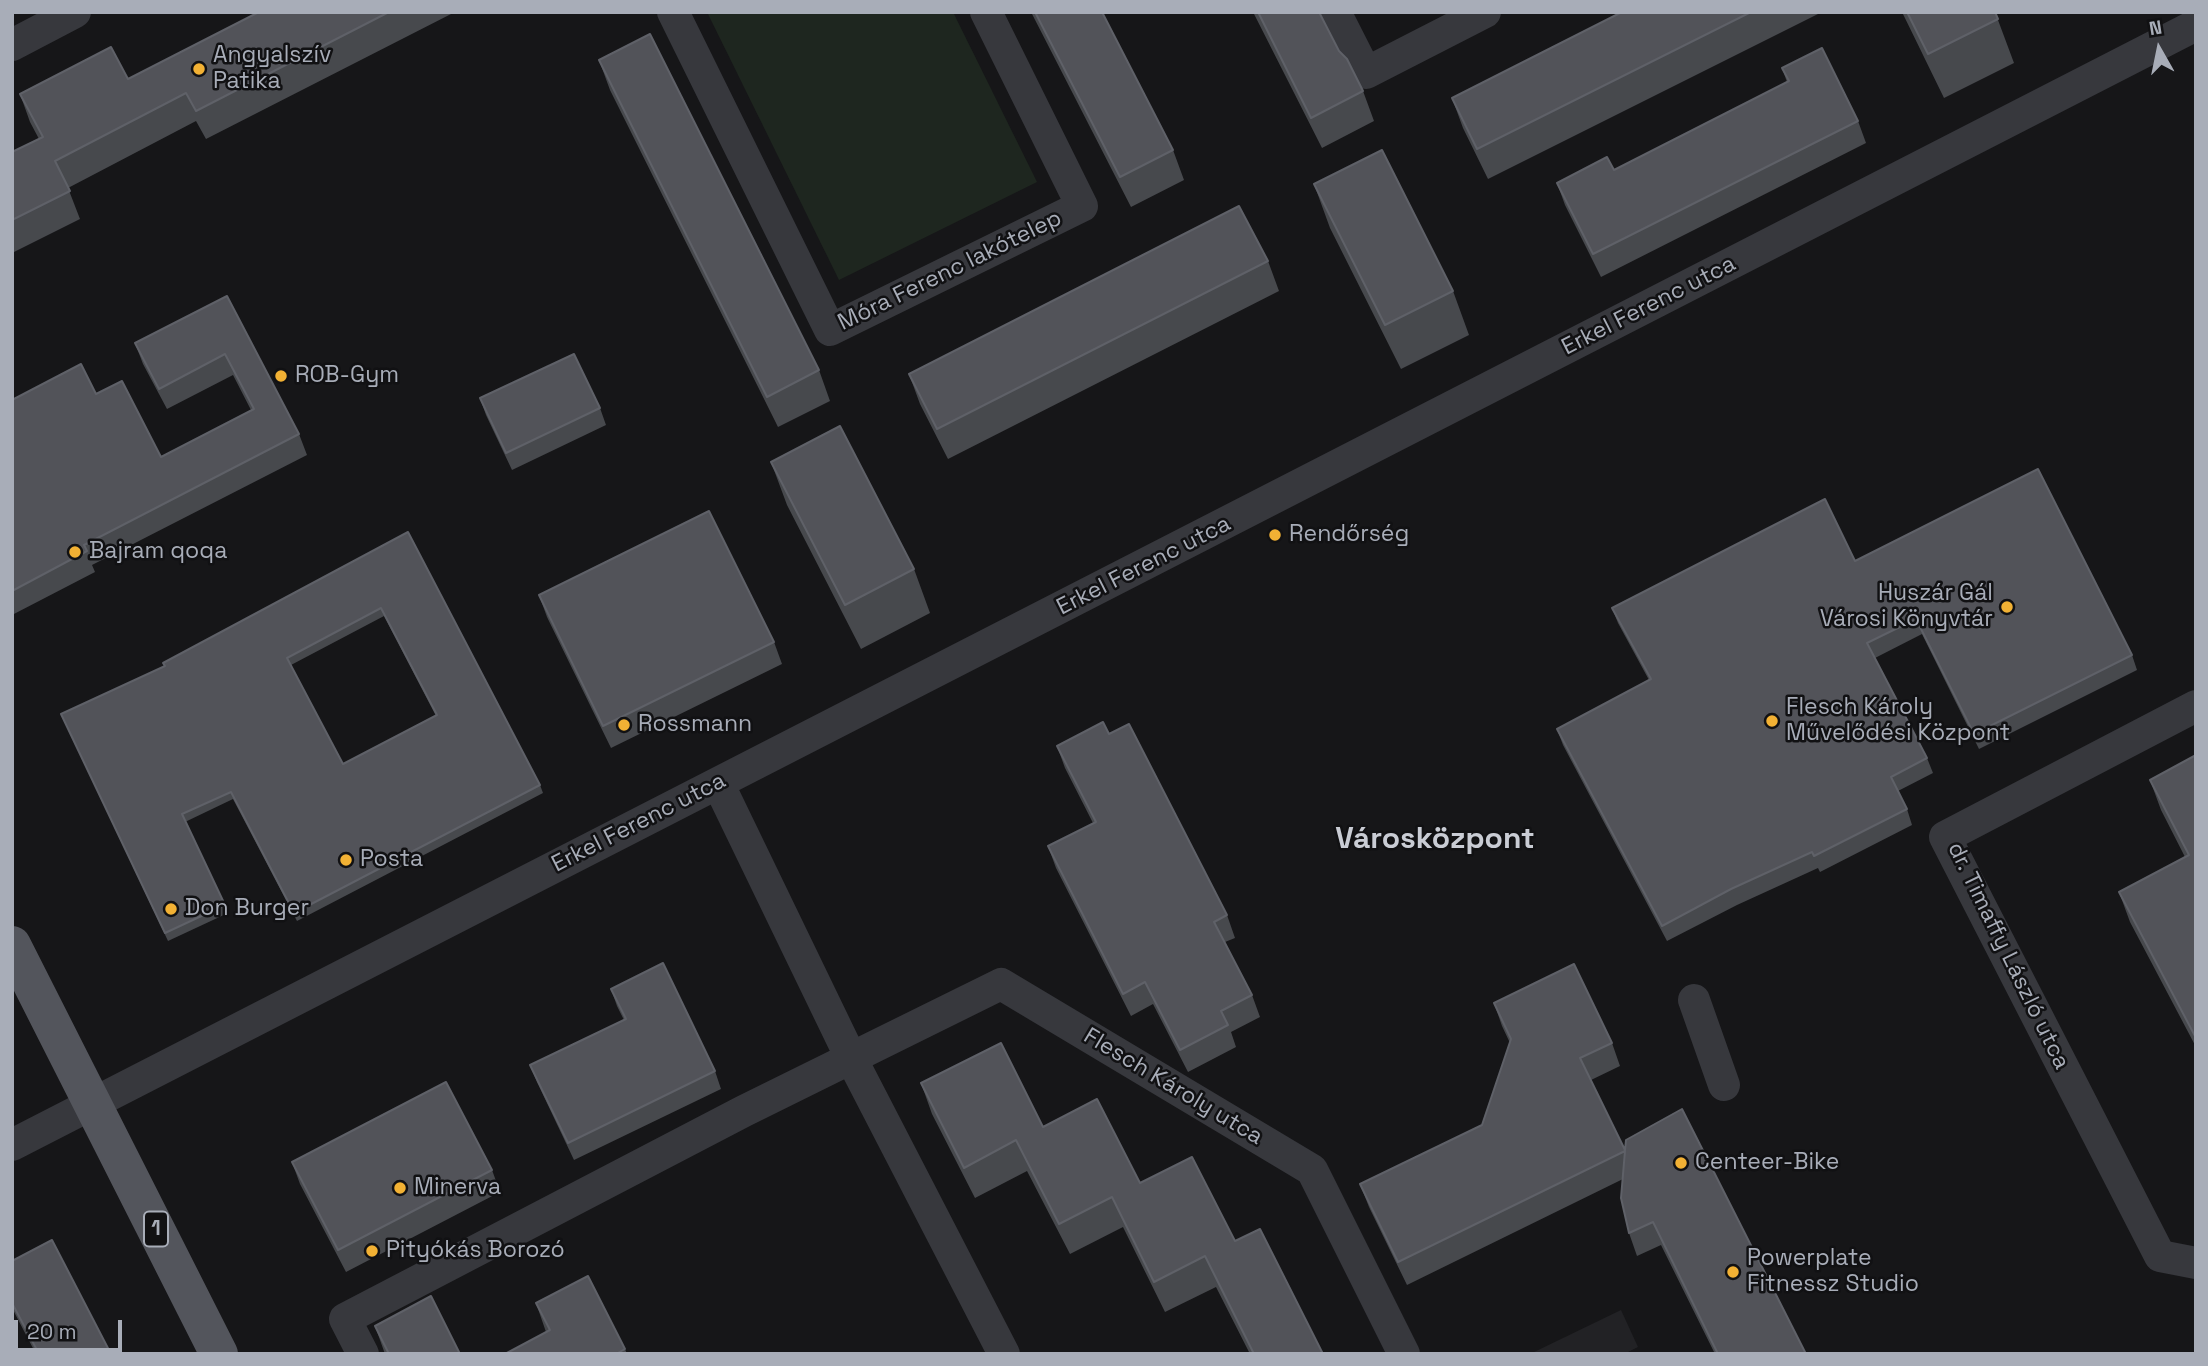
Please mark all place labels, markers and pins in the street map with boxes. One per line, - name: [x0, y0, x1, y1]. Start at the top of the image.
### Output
- place label: Angyalszív Patika: [213, 42, 331, 96]
- marker: Angyalszív Patika: [191, 61, 207, 77]
- place label: ROB-Gym: [295, 362, 399, 390]
- marker: ROB-Gym: [273, 368, 289, 384]
- place label: Rendőrség: [1289, 521, 1409, 549]
- marker: Rendőrség: [1267, 527, 1283, 543]
- place label: Bajram qoqa: [89, 538, 227, 566]
- marker: Bajram qoqa: [67, 544, 83, 560]
- place label: Huszár Gál Városi Könyvtár: [1820, 580, 1993, 634]
- marker: Huszár Gál Városi Könyvtár: [1999, 599, 2015, 615]
- place label: Flesch Károly Művelődési Központ: [1786, 694, 2010, 748]
- place label: Rossmann: [638, 711, 752, 739]
- marker: Flesch Károly Művelődési Központ: [1764, 713, 1780, 729]
- marker: Rossmann: [616, 717, 632, 733]
- place label: Posta: [360, 846, 423, 874]
- marker: Posta: [338, 852, 354, 868]
- place label: Don Burger: [185, 895, 309, 923]
- marker: Don Burger: [163, 901, 179, 917]
- place label: Centeer-Bike: [1695, 1149, 1839, 1177]
- marker: Centeer-Bike: [1673, 1155, 1689, 1171]
- place label: Minerva: [414, 1174, 501, 1202]
- marker: Minerva: [392, 1180, 408, 1196]
- place label: Pityókás Borozó: [386, 1237, 565, 1265]
- marker: Pityókás Borozó: [364, 1243, 380, 1259]
- place label: Powerplate Fitnessz Studio: [1747, 1245, 1919, 1299]
- marker: Powerplate Fitnessz Studio: [1725, 1264, 1741, 1280]

